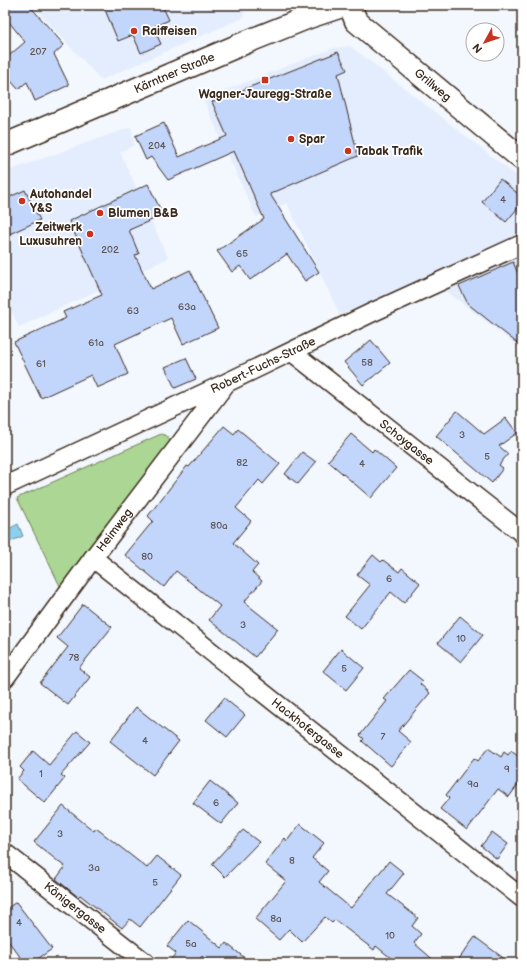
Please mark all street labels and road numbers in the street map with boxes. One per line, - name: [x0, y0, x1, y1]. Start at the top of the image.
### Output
- street label: Kärntner Straße: [132, 49, 217, 97]
- street label: Grillweg: [411, 65, 454, 105]
- street label: Robert-Fuchs-Straße: [208, 333, 318, 397]
- street label: Schoygasse: [377, 416, 437, 468]
- street label: Heimweg: [93, 505, 136, 555]
- street label: Hackhofergasse: [268, 695, 347, 762]
- street label: Königergasse: [41, 879, 109, 937]

